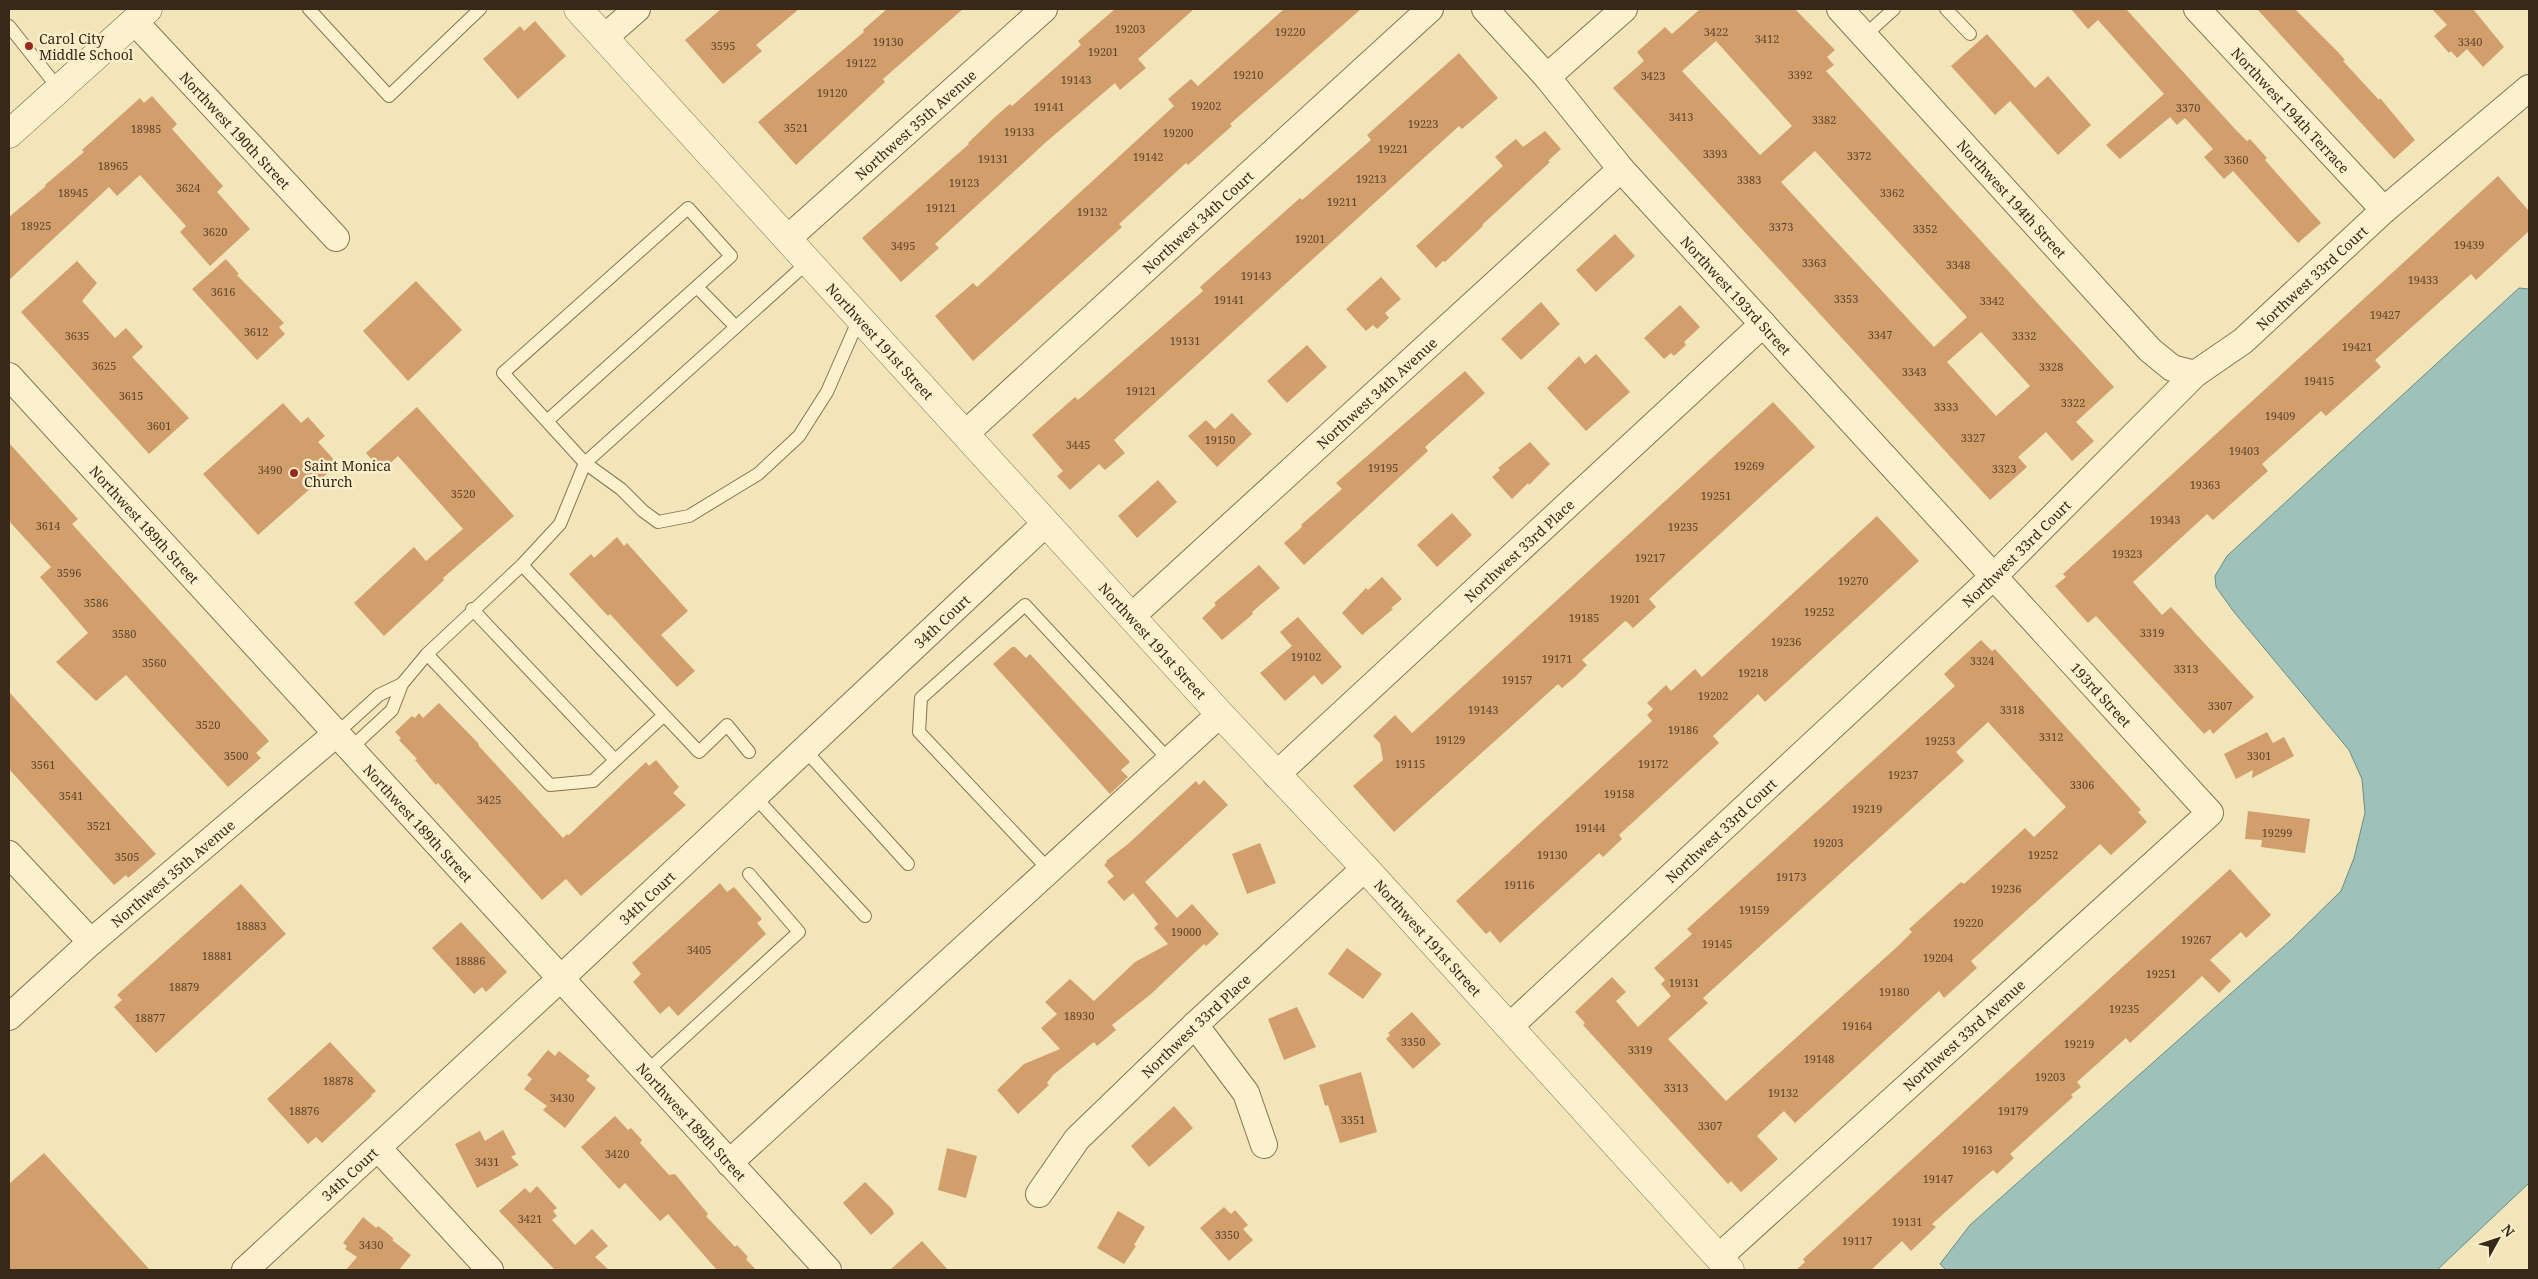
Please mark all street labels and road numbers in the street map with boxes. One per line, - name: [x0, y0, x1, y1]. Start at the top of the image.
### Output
- street label: Northwest 194th Terrace: [2228, 43, 2354, 177]
- street label: Northwest 35th Avenue: [850, 65, 980, 184]
- street label: Northwest 190th Street: [176, 67, 295, 193]
- street label: Northwest 194th Street: [1953, 135, 2071, 262]
- street label: Northwest 34th Court: [1138, 166, 1257, 277]
- street label: Northwest 33rd Court: [2252, 221, 2371, 334]
- street label: Northwest 193rd Street: [1677, 231, 1796, 359]
- street label: Northwest 191st Street: [822, 279, 938, 403]
- street label: Northwest 34th Avenue: [1312, 333, 1441, 453]
- street label: Northwest 189th Street: [86, 461, 204, 587]
- street label: Northwest 33rd Place: [1460, 494, 1578, 606]
- street label: Northwest 33rd Court: [1958, 495, 2074, 611]
- street label: Northwest 191st Street: [1095, 578, 1211, 703]
- street label: 34th Court: [909, 590, 974, 652]
- street label: 193rd Street: [2067, 658, 2136, 731]
- street label: Northwest 189th Street: [359, 760, 477, 886]
- street label: Northwest 33rd Court: [1661, 774, 1780, 887]
- street label: Northwest 35th Avenue: [107, 815, 238, 931]
- street label: 34th Court: [615, 866, 679, 928]
- street label: Northwest 191st Street: [1370, 875, 1486, 1000]
- street label: Northwest 33rd Place: [1137, 969, 1254, 1082]
- street label: Northwest 33rd Avenue: [1899, 975, 2029, 1095]
- street label: Northwest 189th Street: [633, 1058, 751, 1185]
- street label: 34th Court: [317, 1143, 382, 1204]

